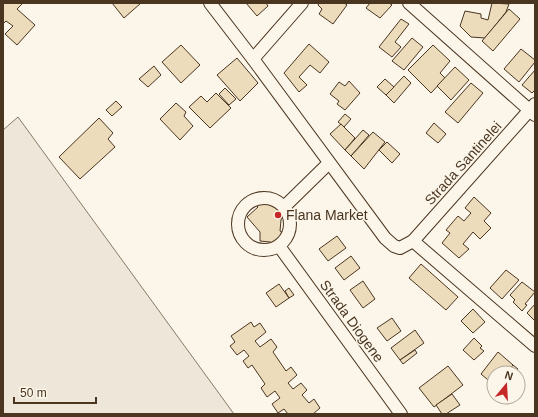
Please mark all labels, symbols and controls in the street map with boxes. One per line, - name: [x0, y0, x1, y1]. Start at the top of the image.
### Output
- street label: Strada Santinelei: [421, 118, 505, 208]
- place label: Flana Market: [286, 207, 368, 223]
- marker: Flana Market: [273, 210, 283, 220]
- street label: Strada Diogene: [317, 277, 387, 365]
- north arrow: [486, 365, 526, 405]
- text: N: [503, 369, 515, 382]
- scale bar: [14, 379, 96, 405]
- text: 50 m: [20, 386, 47, 400]

